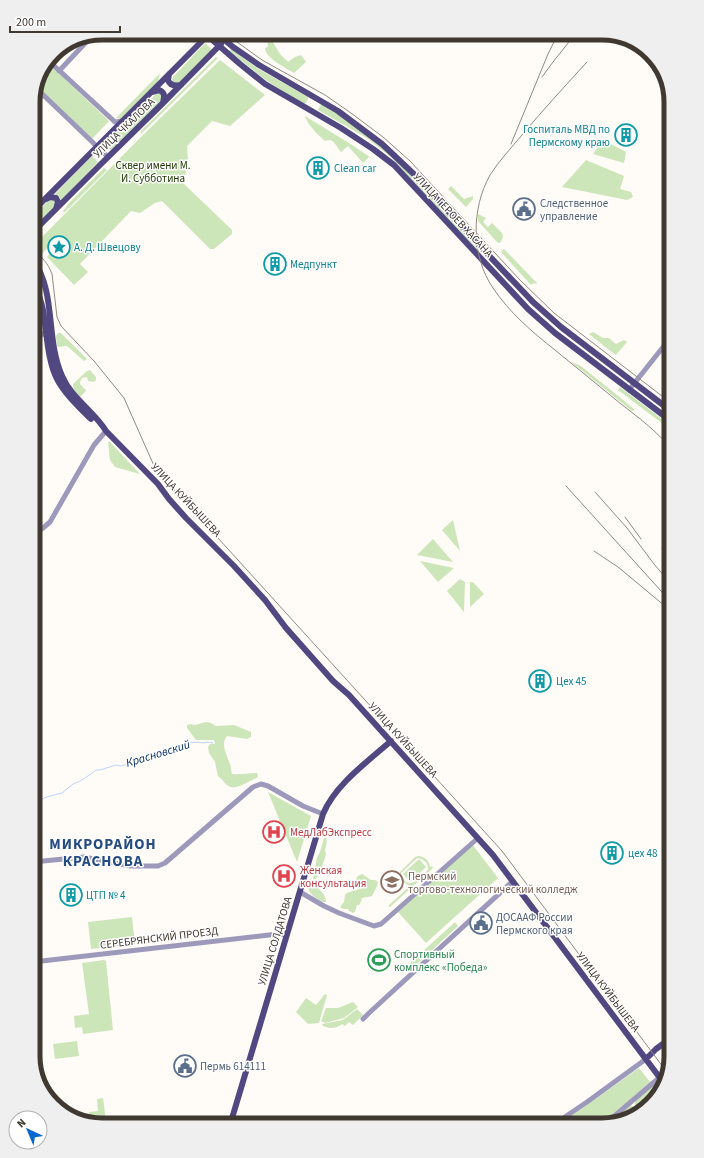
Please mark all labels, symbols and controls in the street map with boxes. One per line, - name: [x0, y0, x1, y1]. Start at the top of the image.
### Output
- scale bar: [10, 8, 120, 34]
- text: 200 m: [16, 14, 46, 31]
- street label: УЛИЦА ЧКАЛОВА: [90, 95, 158, 161]
- place label: Госпиталь МВД по Пермскому краю: [523, 122, 610, 150]
- building icon: Госпиталь МВД по Пермскому краю: [613, 122, 639, 148]
- building icon: Clean car: [305, 155, 331, 181]
- park label: Сквер имени М. И. Субботина: [115, 158, 191, 186]
- place label: Clean car: [334, 161, 377, 176]
- street label: УЛИЦА ГЕРОЕВ ХАСАНА: [410, 169, 496, 261]
- public building icon: Следственное управление: [511, 196, 537, 222]
- place label: Следственное управление: [540, 196, 609, 224]
- place icon: А. Д. Швецову: [46, 234, 72, 260]
- place label: А. Д. Швецову: [74, 240, 141, 255]
- building icon: Медпункт: [262, 251, 288, 277]
- place label: Медпункт: [290, 257, 337, 272]
- street label: УЛИЦА КУЙБЫШЕВА: [148, 460, 224, 540]
- building icon: Цех 45: [527, 668, 553, 694]
- place label: Цех 45: [556, 674, 587, 689]
- street label: УЛИЦА КУЙБЫШЕВА: [365, 699, 441, 781]
- water label: Красновский: [124, 736, 192, 772]
- hospital icon: МедЛабЭкспресс: [261, 819, 287, 845]
- place label: МедЛабЭкспресс: [290, 825, 372, 840]
- district label: МИКРОРАЙОН КРАСНОВА: [49, 834, 157, 872]
- building icon: цех 48: [599, 840, 625, 866]
- place label: цех 48: [628, 846, 658, 861]
- hospital icon: Женская консультация: [271, 863, 297, 889]
- place label: Женская консультация: [300, 863, 366, 891]
- school or university icon: Пермский торгово-технологический колледж: [379, 869, 405, 895]
- place label: Пермский торгово-технологический колледж: [408, 869, 578, 897]
- building icon: ЦТП № 4: [58, 882, 84, 908]
- place label: ЦТП № 4: [86, 888, 126, 903]
- street label: УЛИЦА СОЛДАТОВА: [254, 895, 296, 987]
- public building icon: ДОСААФ России Пермского края: [468, 910, 494, 936]
- place label: ДОСААФ России Пермского края: [496, 910, 573, 938]
- street label: СЕРЕБРЯНСКИЙ ПРОЕЗД: [99, 923, 219, 953]
- sports icon: Спортивный комплекс «Победа»: [366, 947, 392, 973]
- place label: Спортивный комплекс «Победа»: [394, 947, 488, 975]
- street label: УЛИЦА КУЙБЫШЕВА: [573, 949, 643, 1035]
- public building icon: Пермь 614111: [172, 1053, 198, 1079]
- place label: Пермь 614111: [200, 1059, 266, 1074]
- north arrow: [8, 1110, 48, 1150]
- text: N: [14, 1115, 29, 1131]

